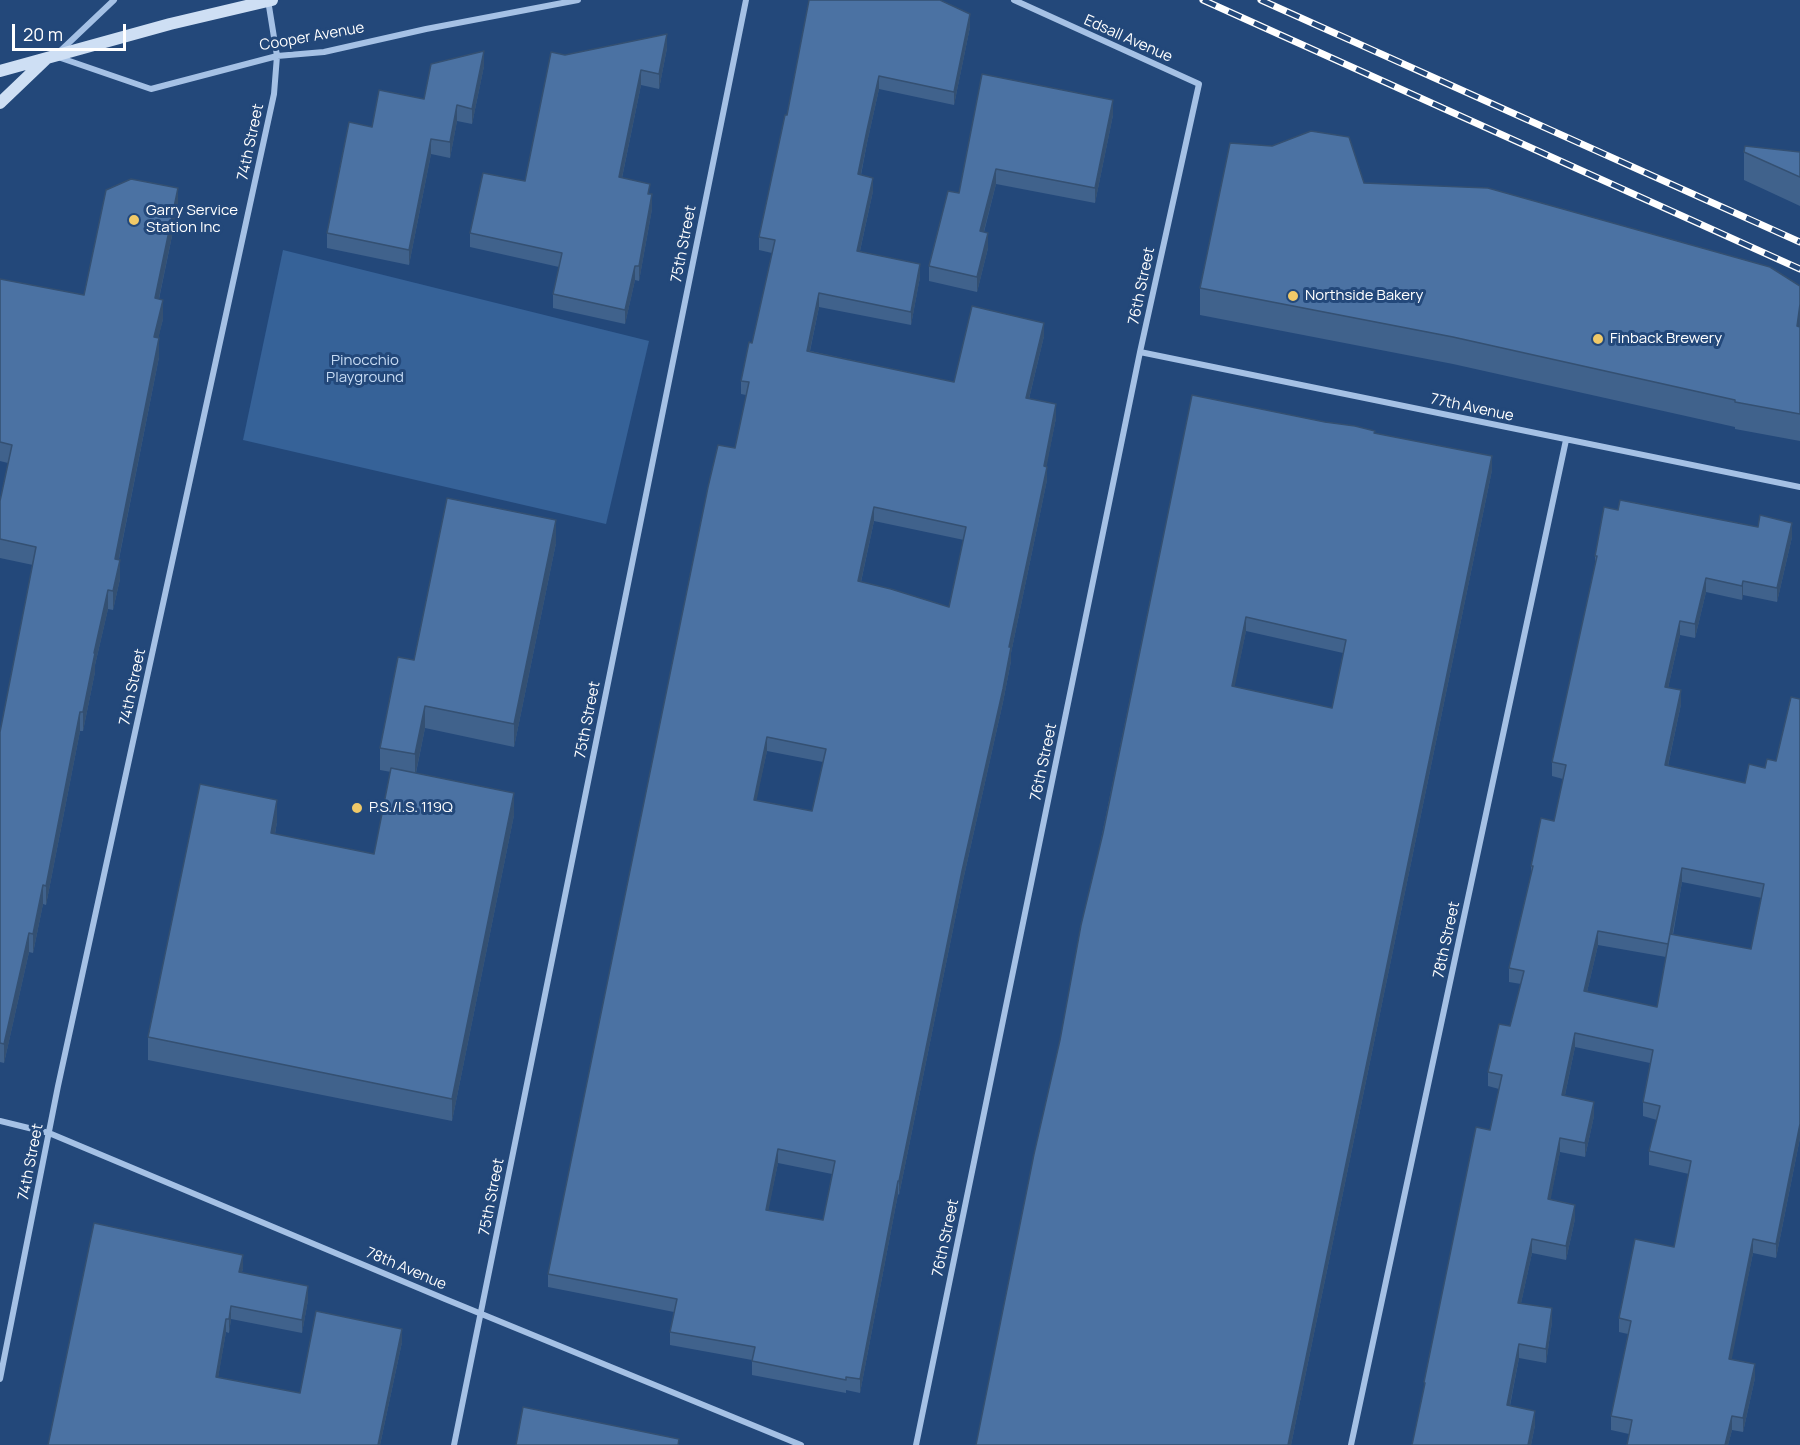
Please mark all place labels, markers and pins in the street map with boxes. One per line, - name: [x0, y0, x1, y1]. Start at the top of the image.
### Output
- place label: Garry Service Station Inc: [146, 202, 238, 237]
- marker: Garry Service Station Inc: [127, 213, 141, 227]
- place label: Northside Bakery: [1305, 287, 1423, 305]
- marker: Northside Bakery: [1286, 289, 1300, 303]
- place label: Finback Brewery: [1610, 330, 1722, 348]
- marker: Finback Brewery: [1591, 332, 1605, 346]
- place label: P.S./I.S. 119Q: [369, 799, 453, 817]
- marker: P.S./I.S. 119Q: [350, 801, 364, 815]

